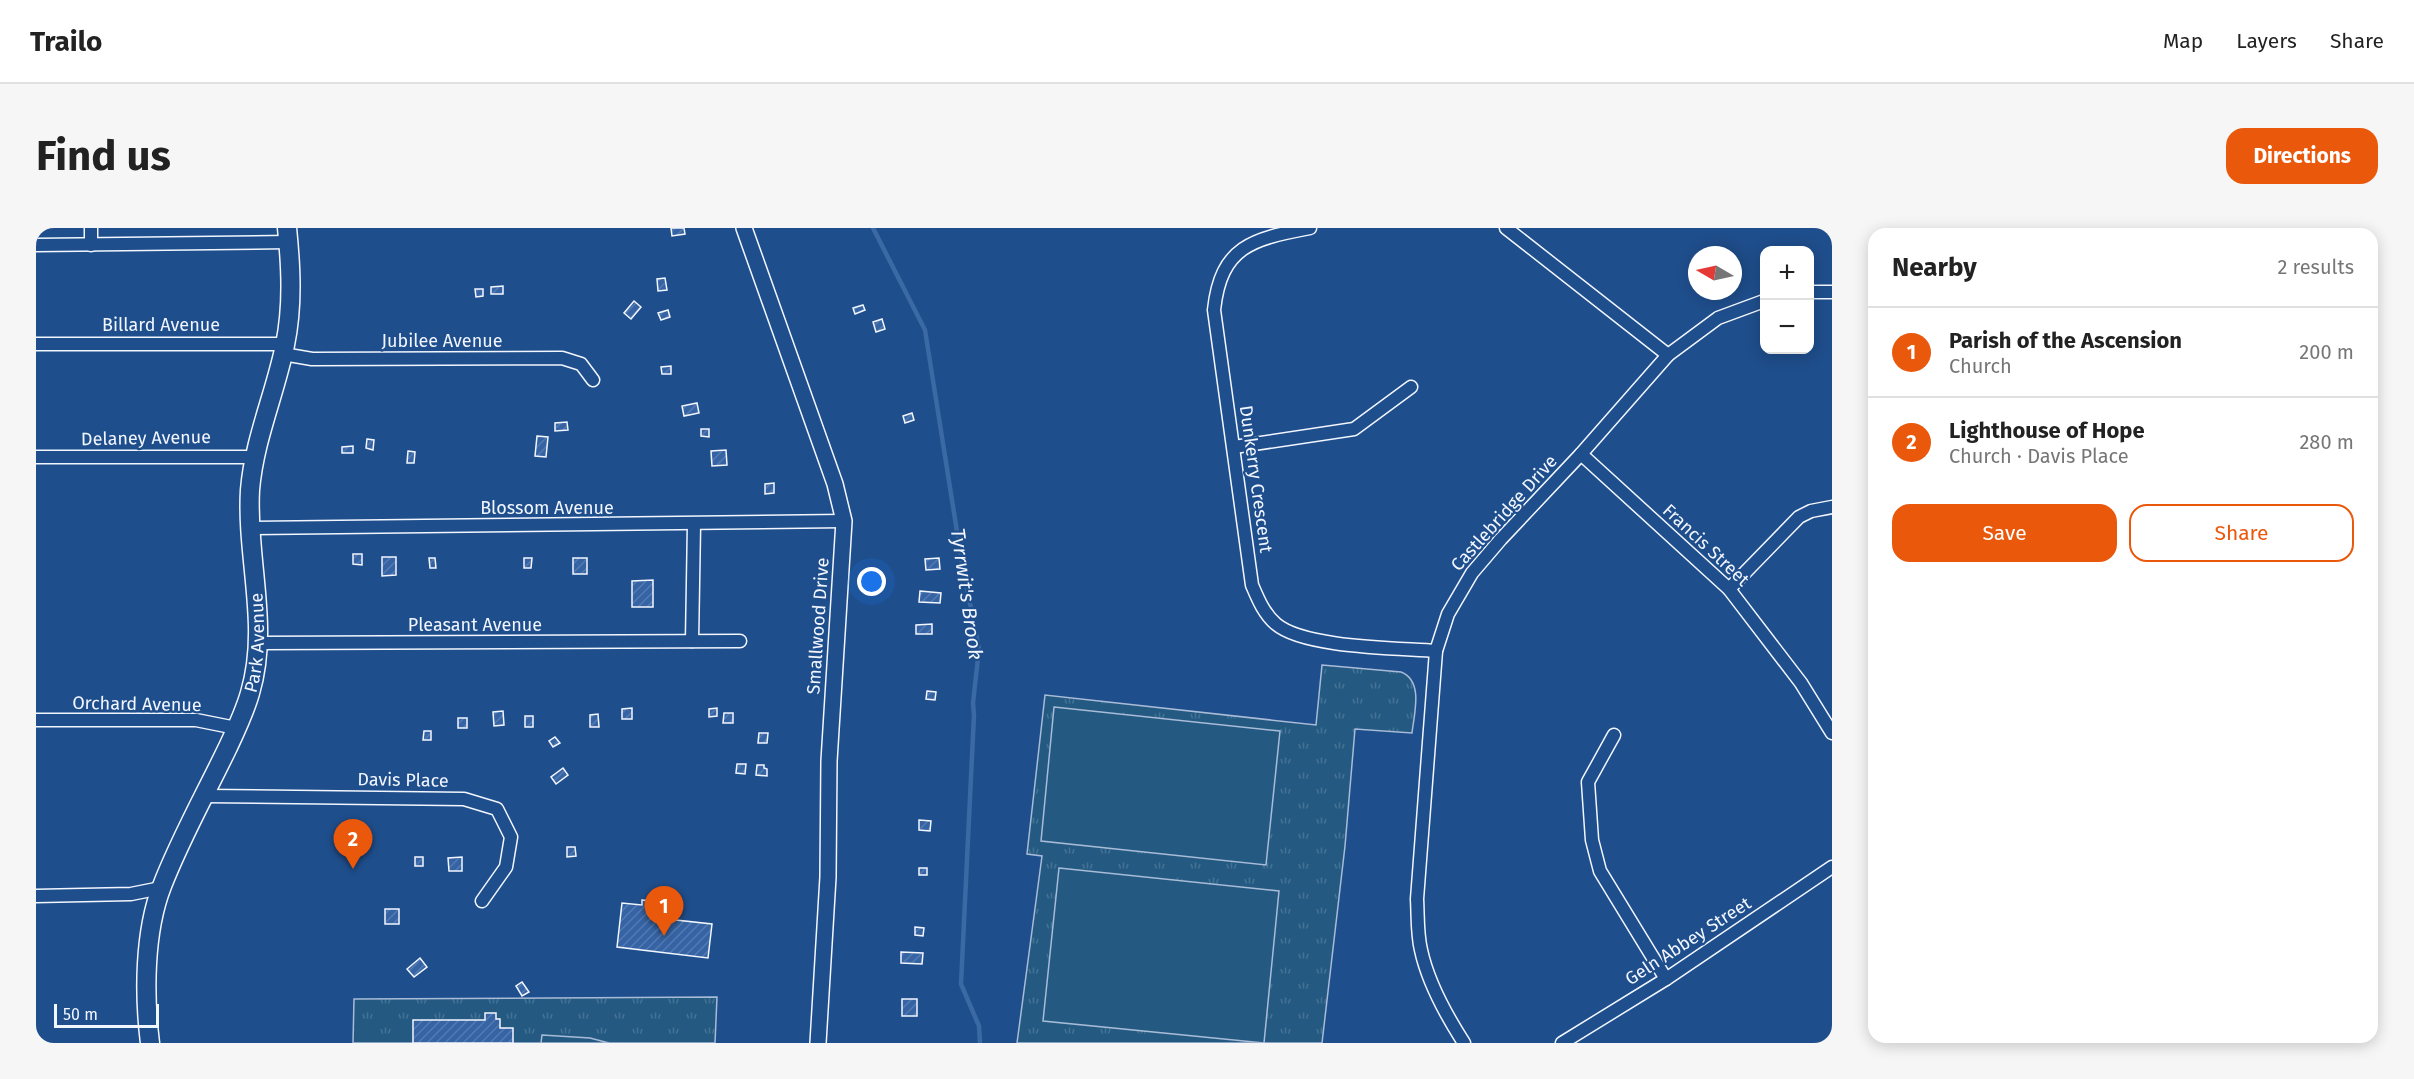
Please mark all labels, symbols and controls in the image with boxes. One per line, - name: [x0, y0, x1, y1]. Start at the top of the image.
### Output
- text: Trailo: [30, 25, 102, 58]
- text: Map: [2163, 28, 2203, 54]
- text: Layers: [2236, 28, 2297, 54]
- text: Share: [2330, 28, 2384, 54]
- button: Directions: [2226, 128, 2378, 184]
- text: Find us: [36, 131, 171, 181]
- north arrow: [1688, 246, 1742, 300]
- map controls: [1760, 246, 1814, 354]
- button: +: [1760, 246, 1814, 300]
- text: Nearby: [1892, 252, 1977, 283]
- text: 2 results: [2277, 255, 2354, 279]
- button: −: [1760, 300, 1814, 354]
- street label: Billard Avenue: [102, 314, 220, 336]
- text: Parish of the Ascension: [1949, 327, 2182, 354]
- street label: Jubilee Avenue: [381, 330, 503, 352]
- text: 1: [1907, 340, 1916, 364]
- text: 200 m: [2299, 340, 2354, 364]
- text: Church: [1949, 354, 2012, 378]
- street label: Dunkerry Crescent: [1235, 404, 1277, 555]
- text: Lighthouse of Hope: [1949, 417, 2145, 444]
- street label: Delaney Avenue: [81, 426, 211, 450]
- text: 2: [1906, 430, 1917, 454]
- text: 280 m: [2299, 430, 2354, 454]
- text: Church · Davis Place: [1949, 444, 2129, 468]
- street label: Castlebridge Drive: [1446, 450, 1562, 576]
- street label: Blossom Avenue: [480, 497, 614, 519]
- street label: Francis Street: [1658, 499, 1754, 591]
- button: Save: [1892, 504, 2117, 562]
- button: Share: [2129, 504, 2354, 562]
- water label: Tyrrwit's Brook: [946, 527, 988, 661]
- street label: Smallwood Drive: [802, 557, 834, 695]
- your location: [857, 567, 886, 596]
- street label: Park Avenue: [240, 592, 269, 695]
- street label: Pleasant Avenue: [408, 614, 542, 636]
- street label: Orchard Avenue: [72, 692, 202, 716]
- street label: Davis Place: [357, 768, 449, 792]
- pin: 2: [334, 820, 372, 869]
- pin: 1: [644, 886, 684, 936]
- street label: Geln Abbey Street: [1621, 892, 1755, 990]
- scale bar: [54, 1001, 159, 1028]
- text: 50 m: [63, 1005, 98, 1024]

